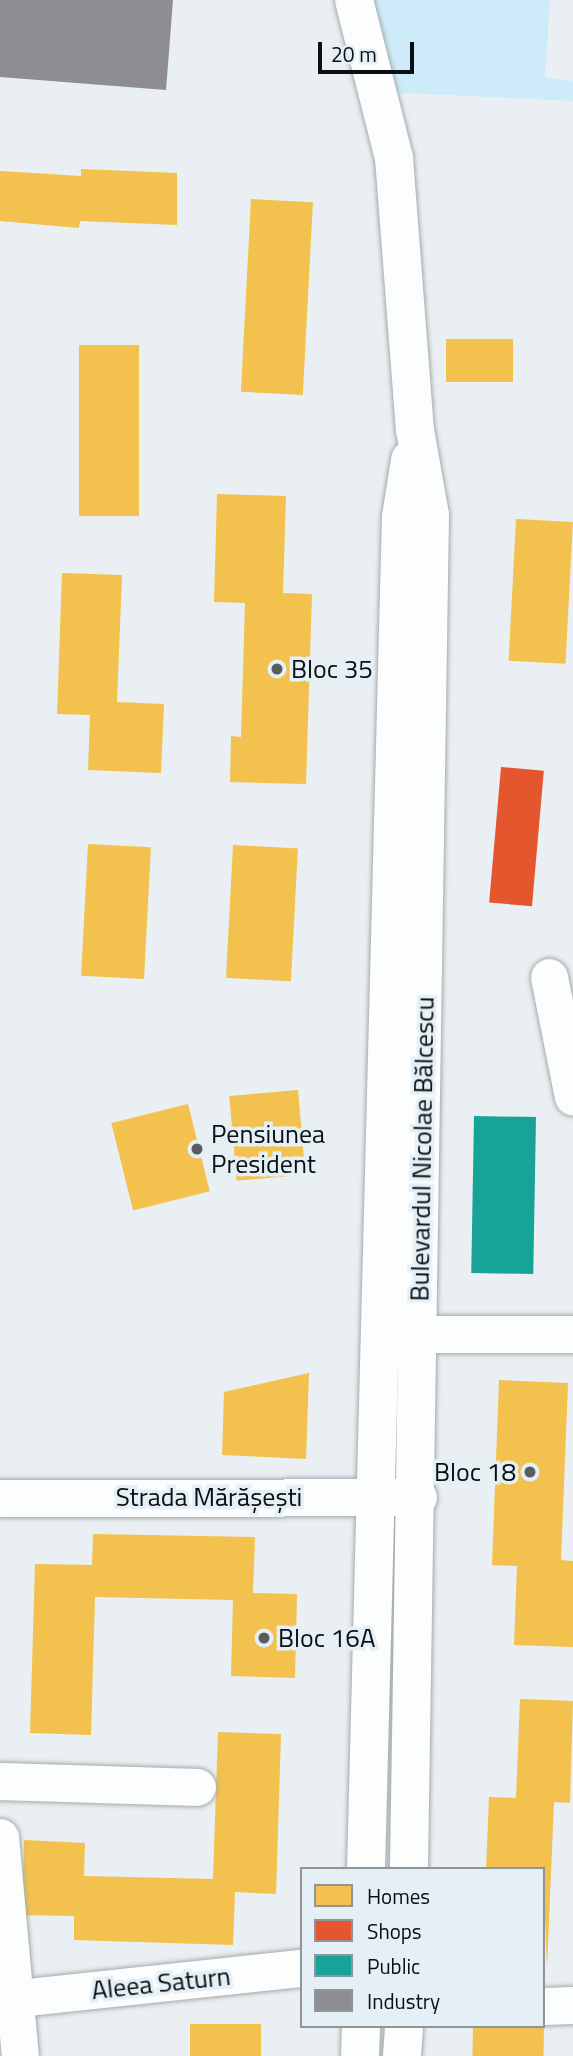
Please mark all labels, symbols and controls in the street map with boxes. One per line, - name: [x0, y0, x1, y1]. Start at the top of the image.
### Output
- scale bar: [321, 28, 417, 72]
- text: 20 m: [331, 38, 377, 70]
- place label: Bloc 35: [291, 653, 373, 685]
- marker: Bloc 35: [269, 661, 285, 677]
- street label: Bulevardul Nicolae Bălcescu: [404, 996, 440, 1302]
- place label: Pensiunea President: [211, 1118, 325, 1180]
- marker: Pensiunea President: [189, 1141, 205, 1157]
- place label: Bloc 18: [434, 1456, 516, 1488]
- marker: Bloc 18: [522, 1464, 538, 1480]
- street label: Strada Mărășești: [116, 1481, 302, 1513]
- place label: Bloc 16A: [278, 1622, 375, 1654]
- marker: Bloc 16A: [256, 1630, 272, 1646]
- legend: [300, 1867, 545, 2028]
- text: Homes: [367, 1880, 430, 1912]
- text: Shops: [367, 1915, 422, 1947]
- text: Public: [367, 1950, 420, 1982]
- street label: Aleea Saturn: [90, 1960, 232, 2006]
- text: Industry: [367, 1985, 440, 2017]

